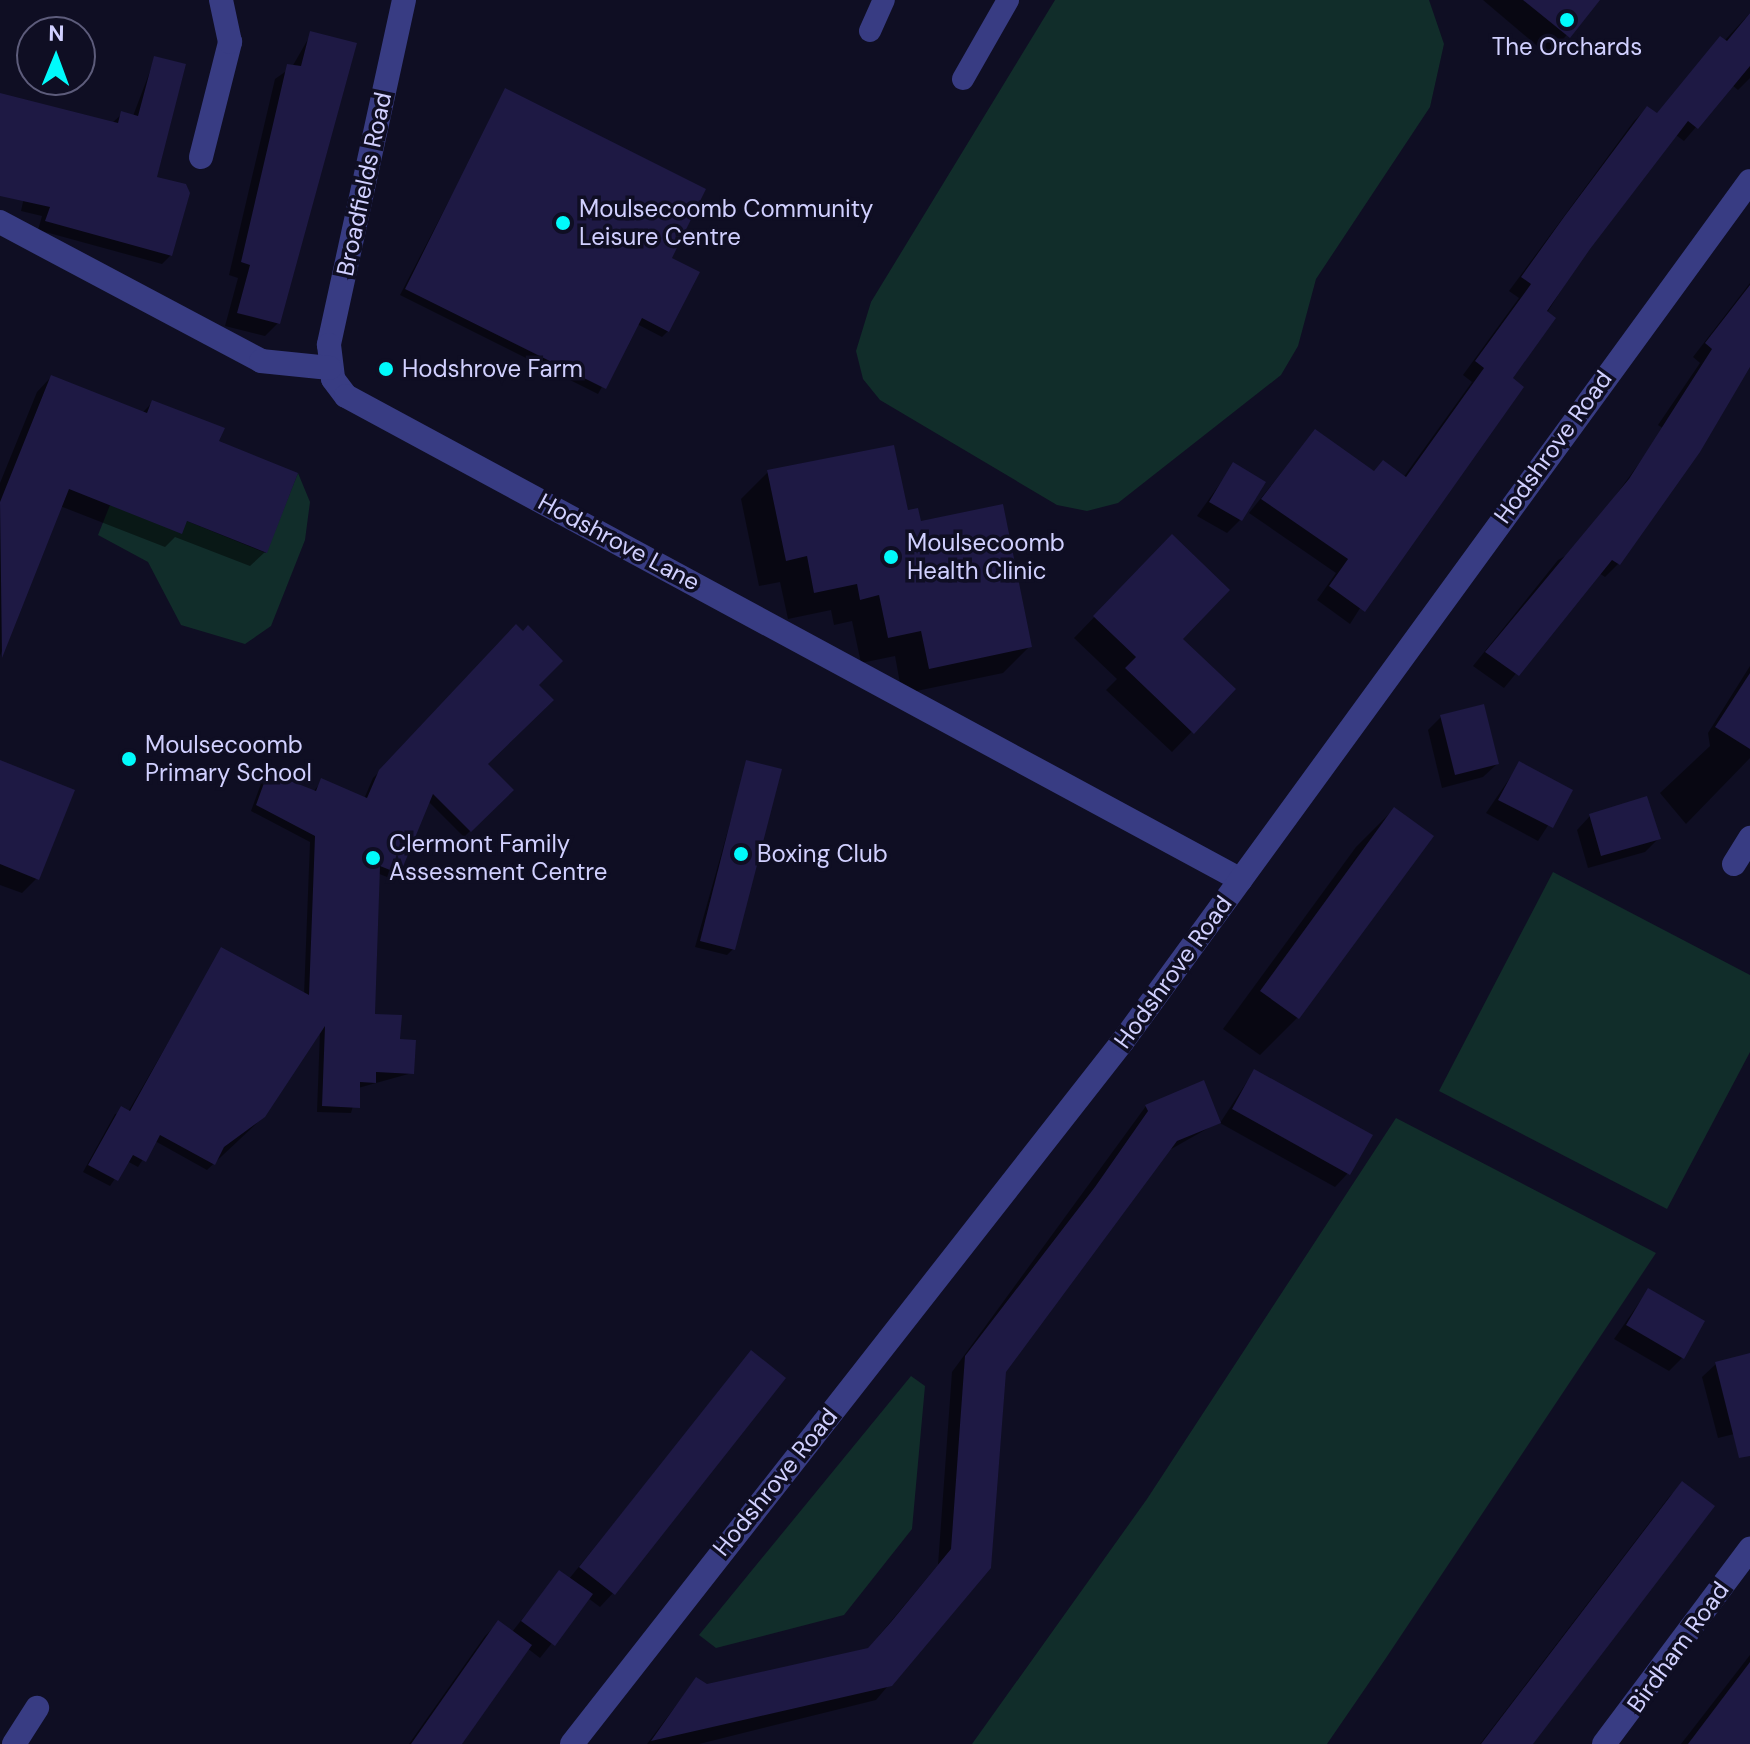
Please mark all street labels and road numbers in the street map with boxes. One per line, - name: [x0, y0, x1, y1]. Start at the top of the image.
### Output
- street label: Broadfields Road: [330, 90, 398, 278]
- street label: Hodshrove Road: [1488, 365, 1618, 529]
- street label: Hodshrove Lane: [533, 487, 705, 597]
- street label: Hodshrove Road: [1108, 890, 1238, 1054]
- street label: Hodshrove Road: [707, 1402, 843, 1562]
- street label: Birdham Road: [1621, 1576, 1735, 1718]

